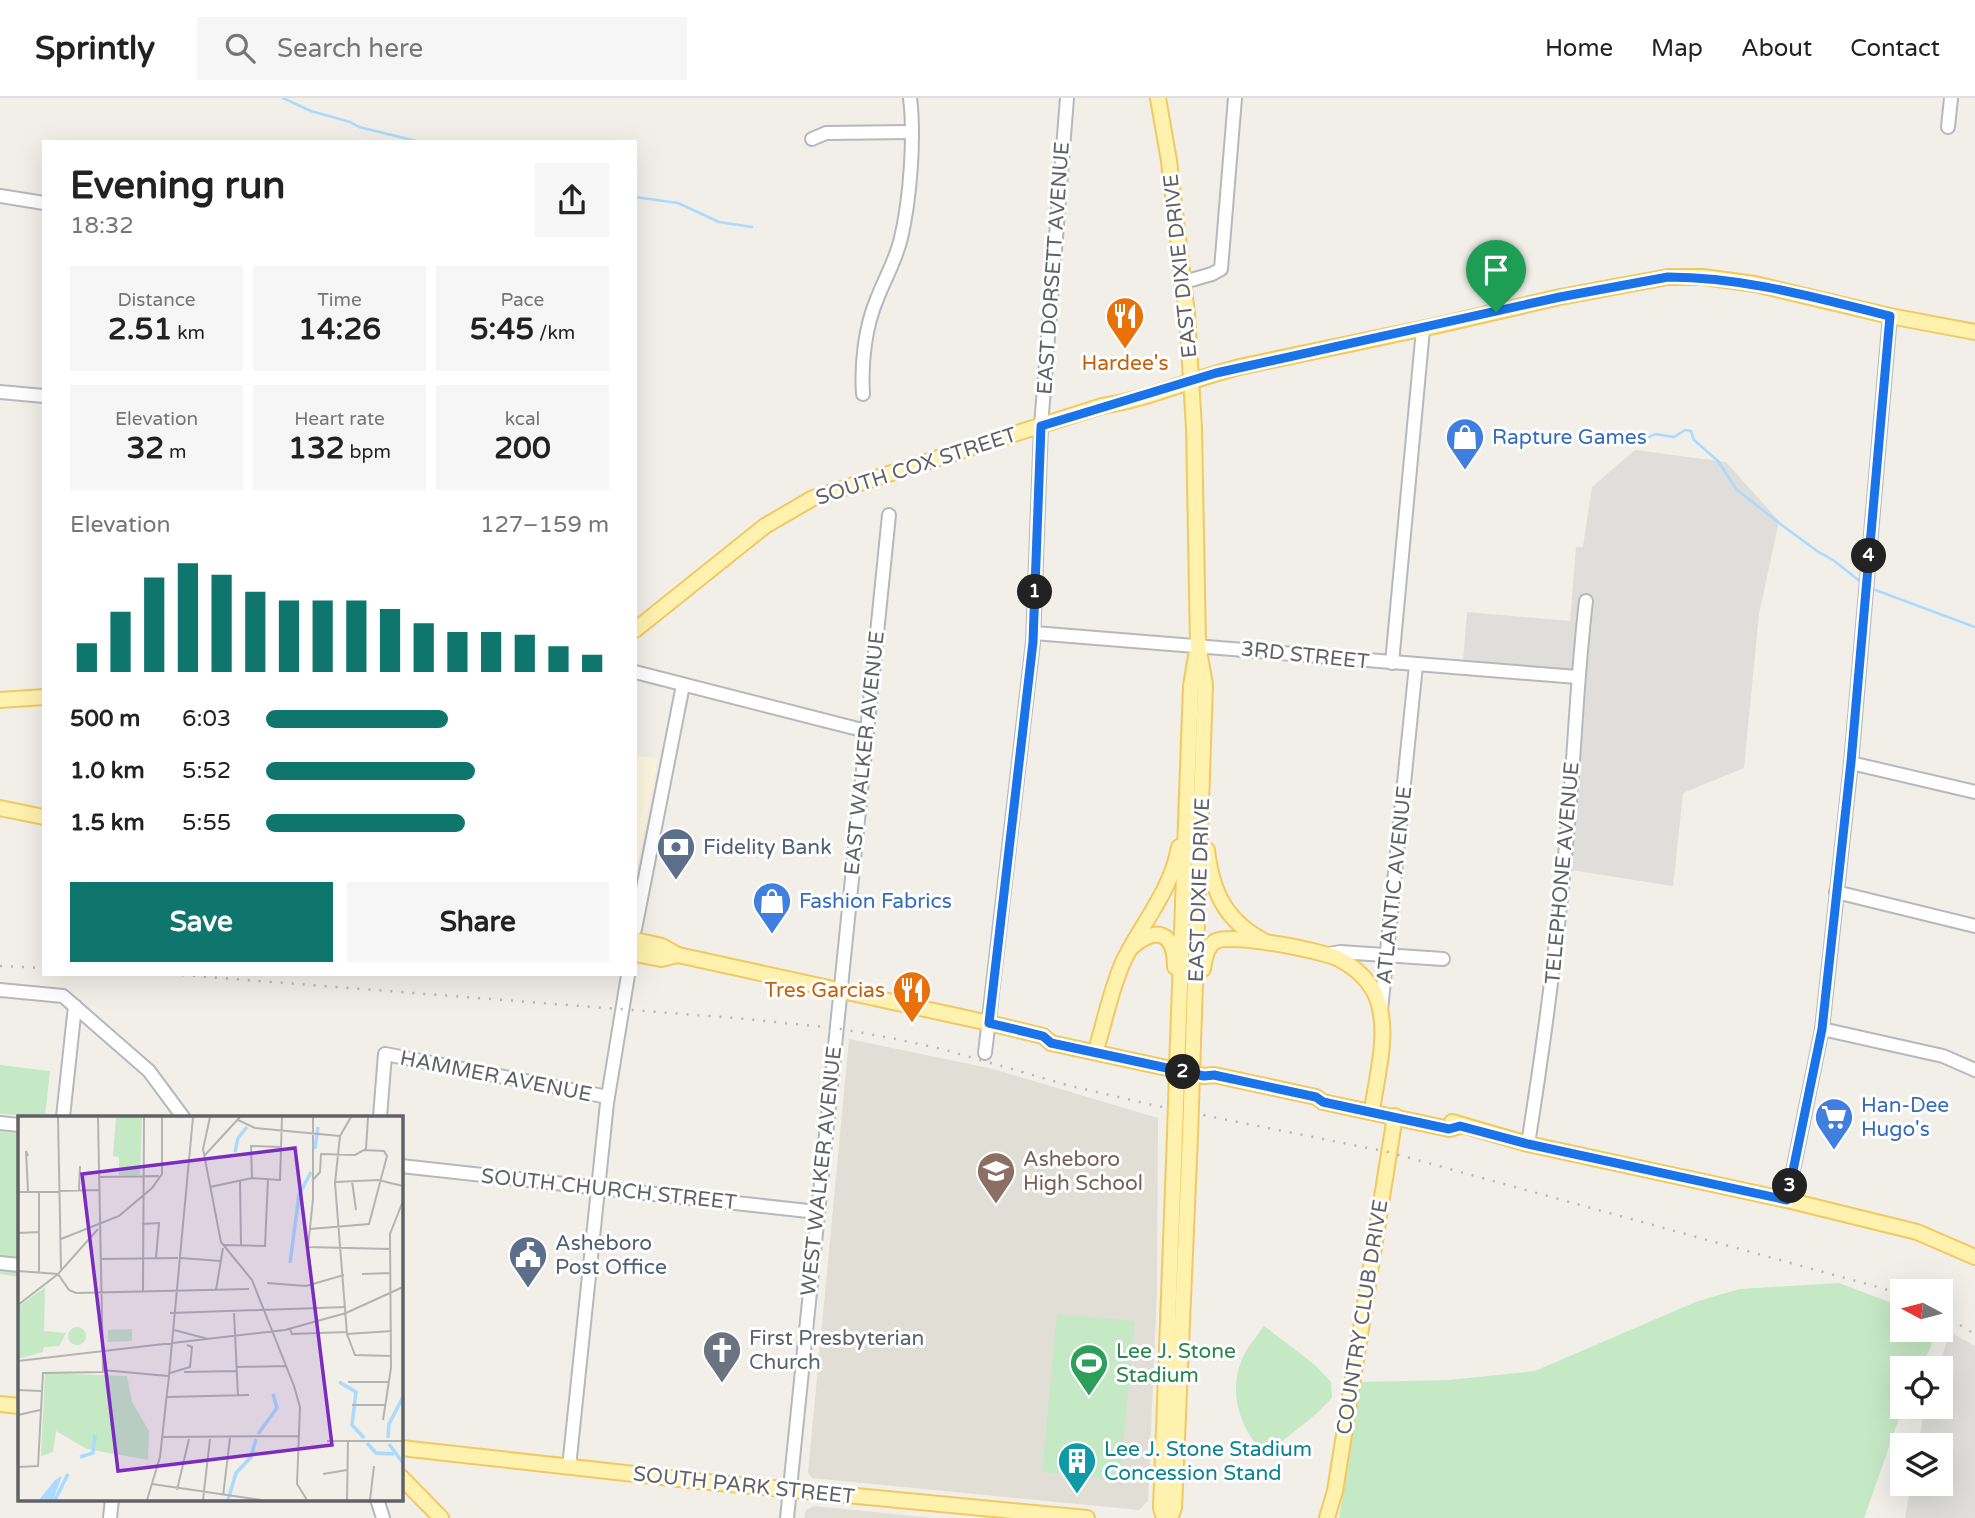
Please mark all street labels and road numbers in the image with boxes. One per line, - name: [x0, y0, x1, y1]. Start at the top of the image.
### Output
- street label: EAST DORSETT AVENUE: [1032, 141, 1075, 395]
- street label: EAST DIXIE DRIVE: [1158, 173, 1203, 359]
- street label: SOUTH COX STREET: [813, 422, 1020, 511]
- street label: EAST WALKER AVENUE: [839, 630, 890, 876]
- street label: 3RD STREET: [1240, 636, 1371, 675]
- street label: TELEPHONE AVENUE: [1540, 761, 1585, 985]
- street label: ATLANTIC AVENUE: [1372, 785, 1417, 985]
- street label: EAST DIXIE DRIVE: [1184, 797, 1215, 983]
- street label: WEST WALKER AVENUE: [796, 1045, 847, 1297]
- street label: HAMMER AVENUE: [398, 1046, 594, 1107]
- street label: SOUTH CHURCH STREET: [480, 1164, 738, 1215]
- street label: COUNTRY CLUB DRIVE: [1332, 1198, 1393, 1436]
- street label: SOUTH PARK STREET: [632, 1461, 856, 1510]

